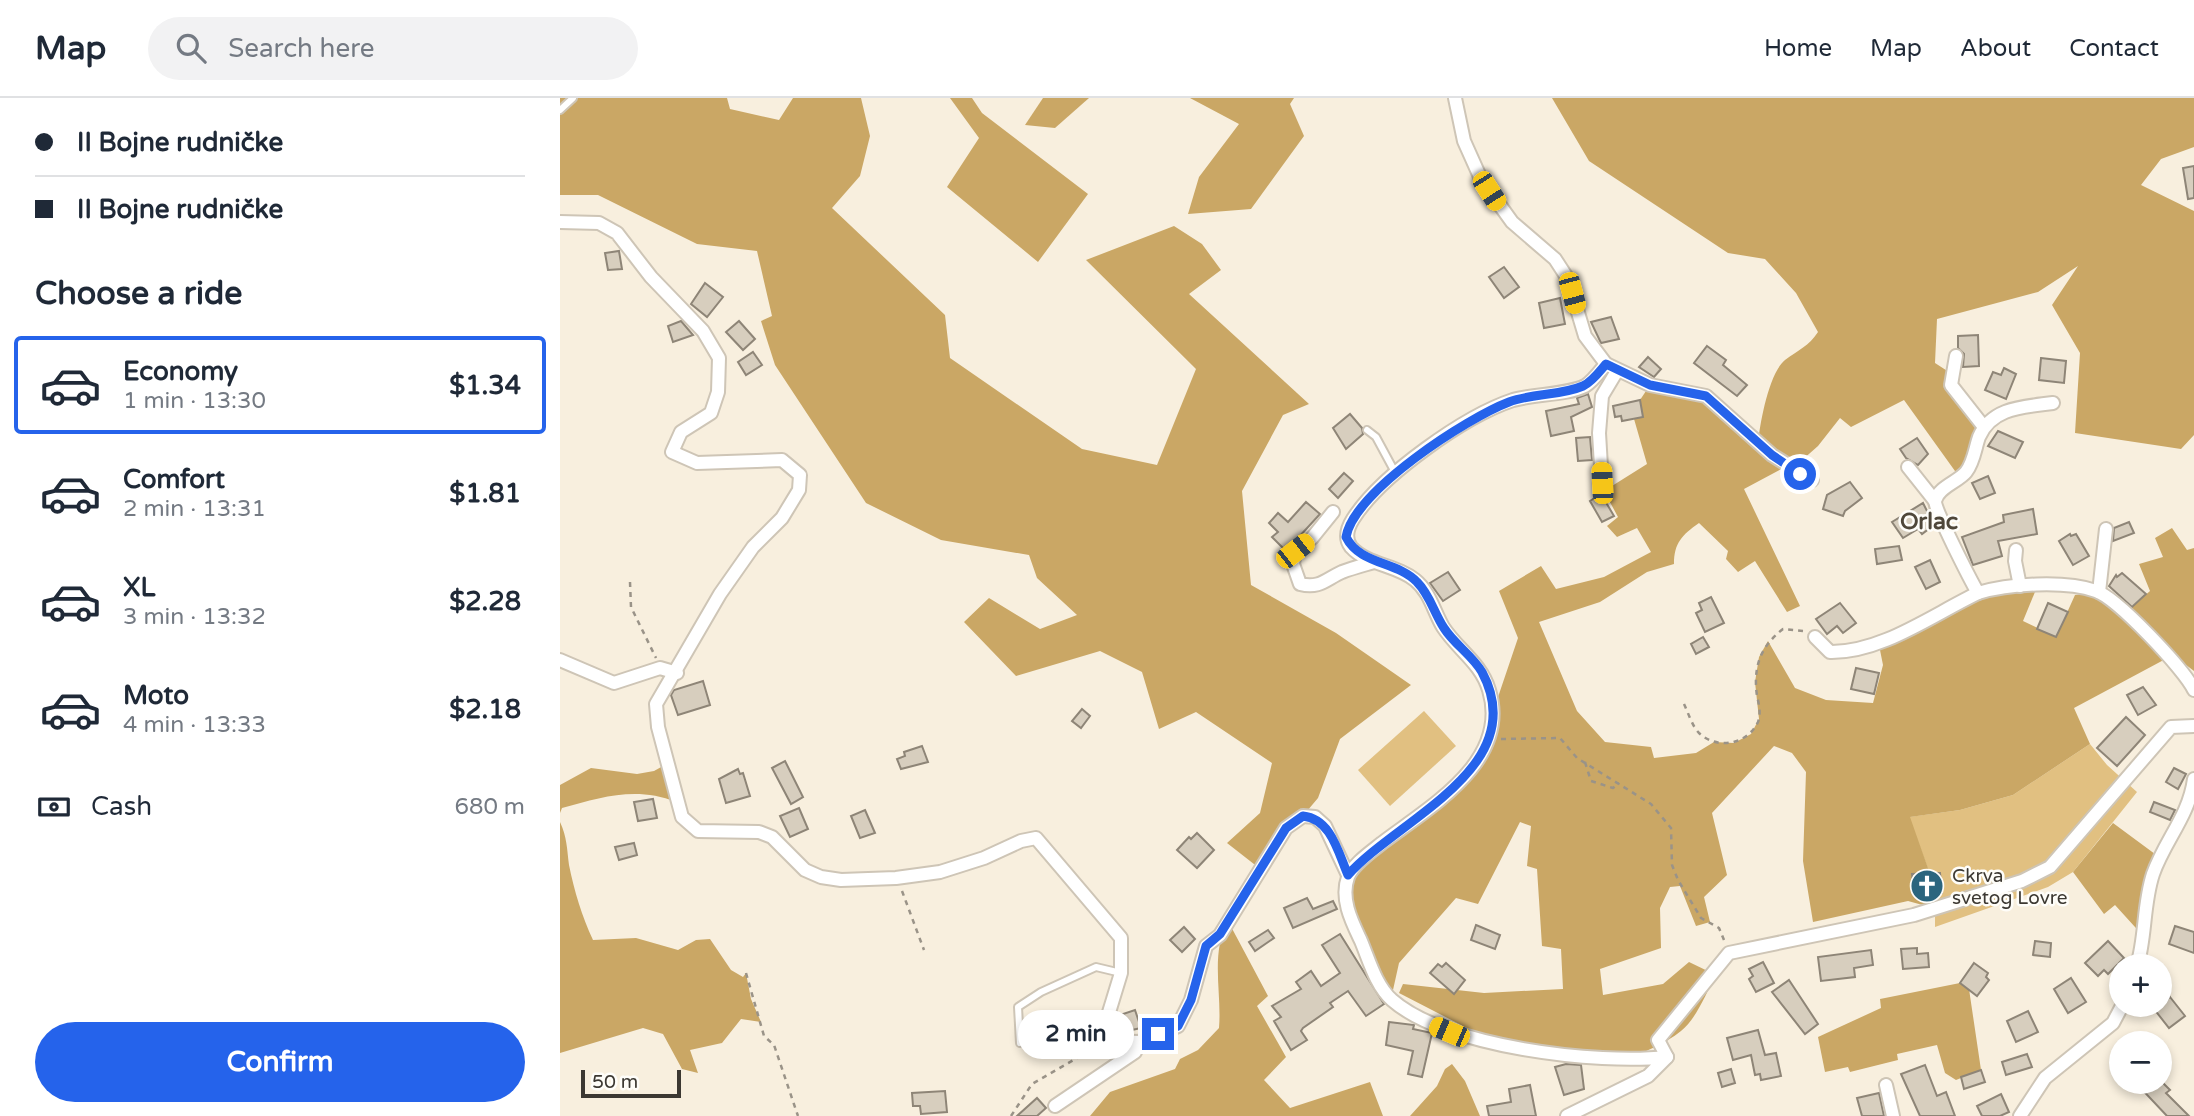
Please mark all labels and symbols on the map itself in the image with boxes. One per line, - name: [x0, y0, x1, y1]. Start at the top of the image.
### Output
- car: [1469, 168, 1510, 214]
- car: [1557, 270, 1588, 316]
- route start: [1784, 458, 1816, 490]
- car: [1591, 461, 1614, 505]
- district label: Orlac: [1900, 508, 1958, 536]
- car: [1272, 530, 1319, 572]
- place label: Ckrva svetog Lovre: [1952, 865, 2068, 909]
- church icon: Ckrva svetog Lovre: [1908, 867, 1946, 905]
- callout: 2 min: [1018, 1010, 1134, 1058]
- car: [1426, 1014, 1473, 1050]
- route end: [1142, 1018, 1174, 1050]
- scale bar: [581, 1067, 681, 1099]

